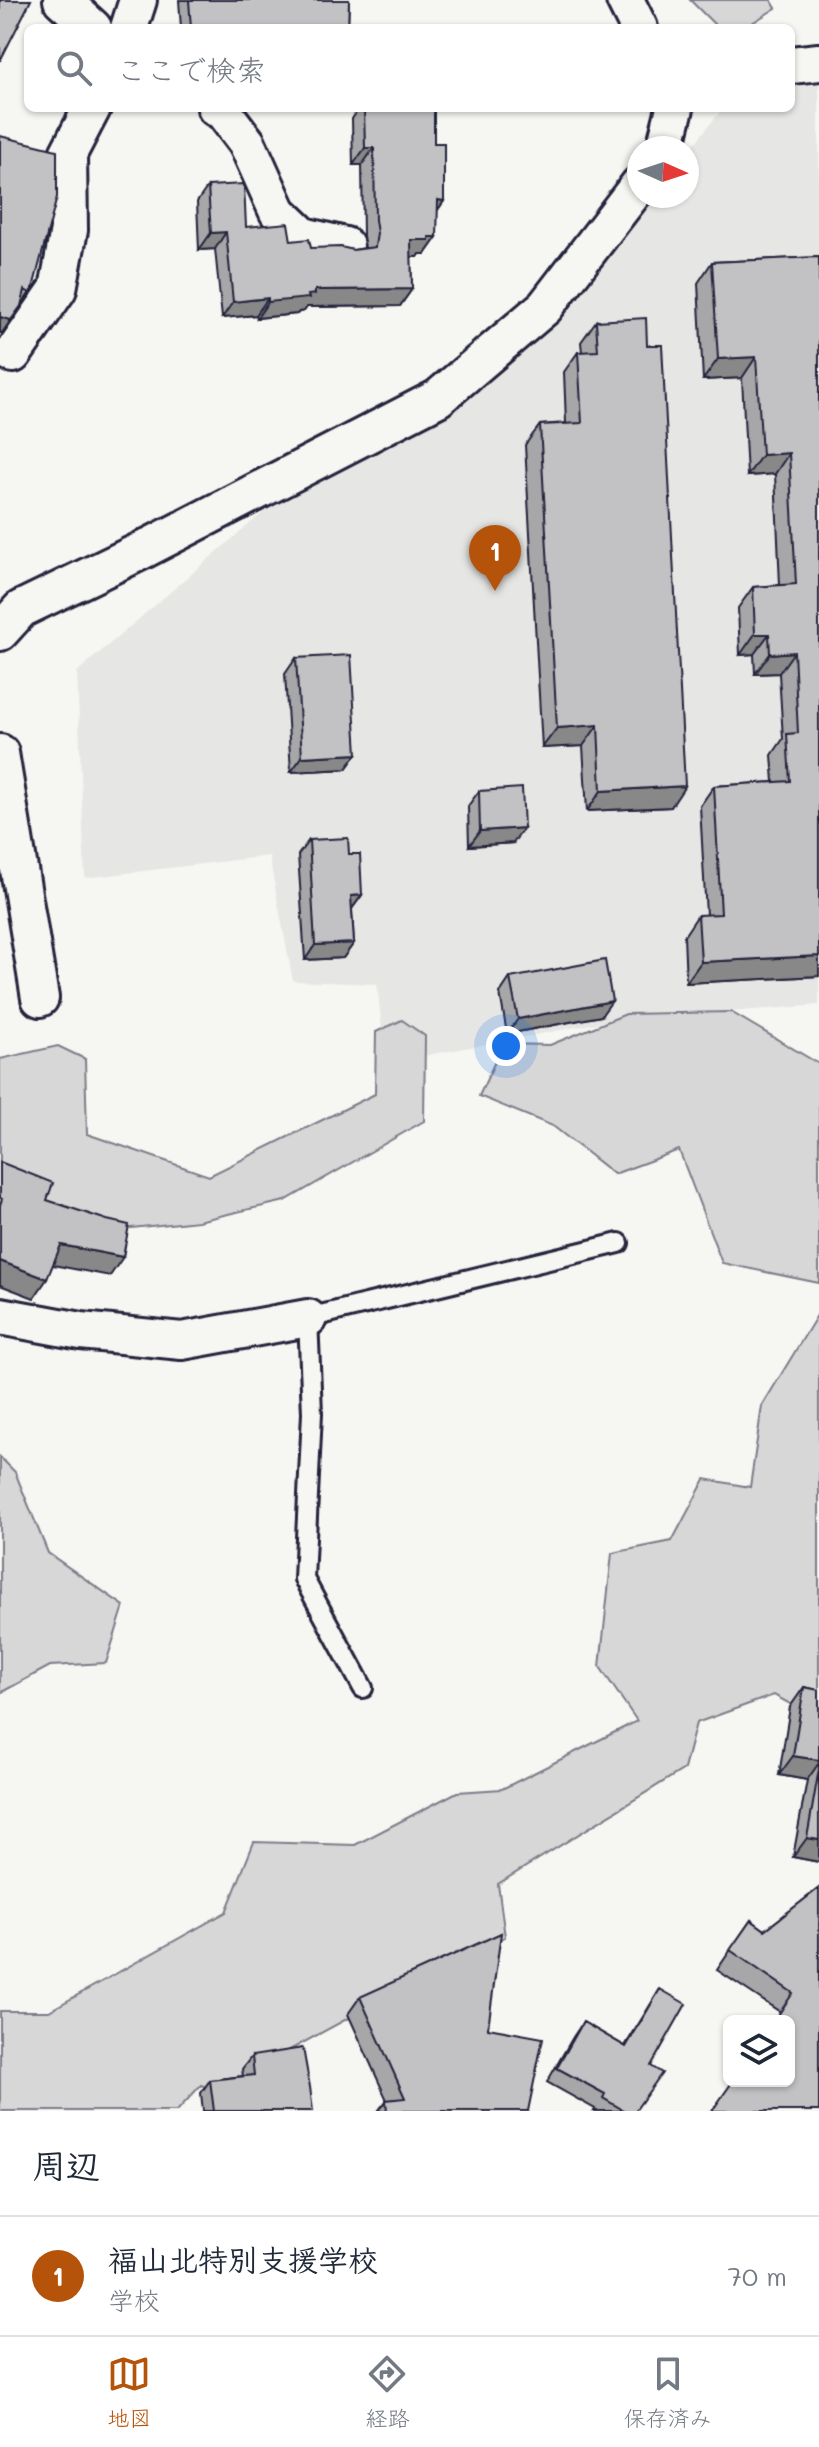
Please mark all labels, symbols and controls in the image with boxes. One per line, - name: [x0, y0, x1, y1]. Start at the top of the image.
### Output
- search box: [24, 24, 795, 112]
- icon: search: [52, 46, 96, 90]
- text: ここで検索: [116, 49, 266, 89]
- north arrow: [627, 136, 699, 208]
- pin: 1: [469, 525, 521, 591]
- your location: [486, 1026, 526, 1066]
- map controls: [723, 2015, 795, 2087]
- button: layers: [723, 2015, 795, 2087]
- text: 周辺: [32, 2142, 100, 2187]
- text: 福山北特別支援学校: [108, 2239, 378, 2279]
- text: 1: [52, 2259, 64, 2293]
- text: 70 m: [727, 2259, 787, 2293]
- text: 学校: [108, 2283, 160, 2317]
- tab: 地図: [107, 2352, 151, 2432]
- tab: 経路: [365, 2352, 410, 2432]
- tab: 保存済み: [624, 2352, 712, 2432]

